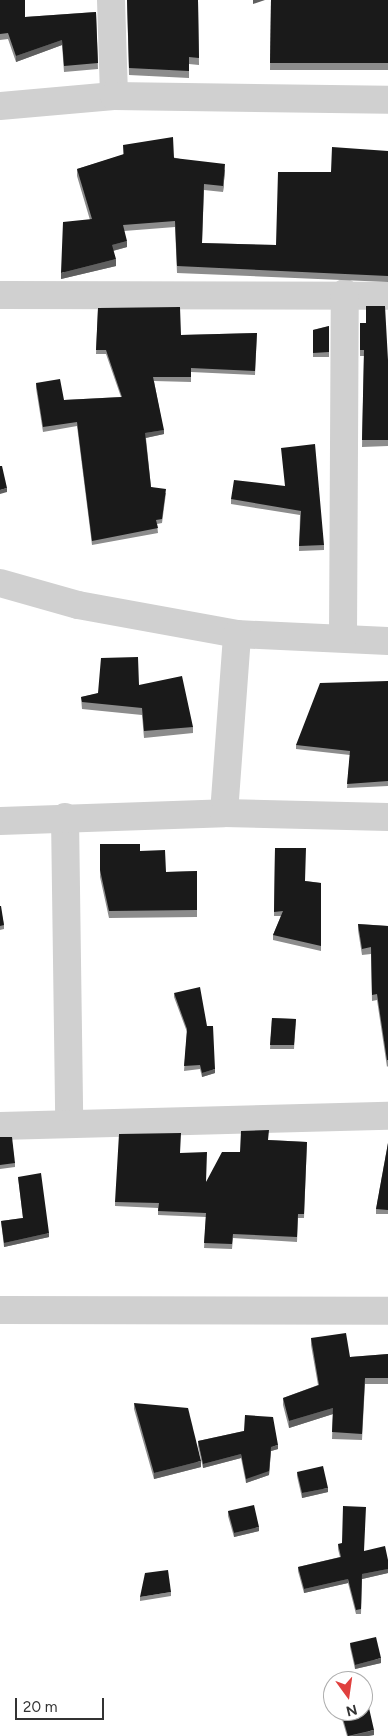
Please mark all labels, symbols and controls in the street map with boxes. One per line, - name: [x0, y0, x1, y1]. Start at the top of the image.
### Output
- north arrow: [323, 1671, 373, 1721]
- scale bar: [18, 1688, 106, 1720]
- text: 20 m: [23, 1698, 57, 1716]
- text: N: [344, 1701, 359, 1720]

